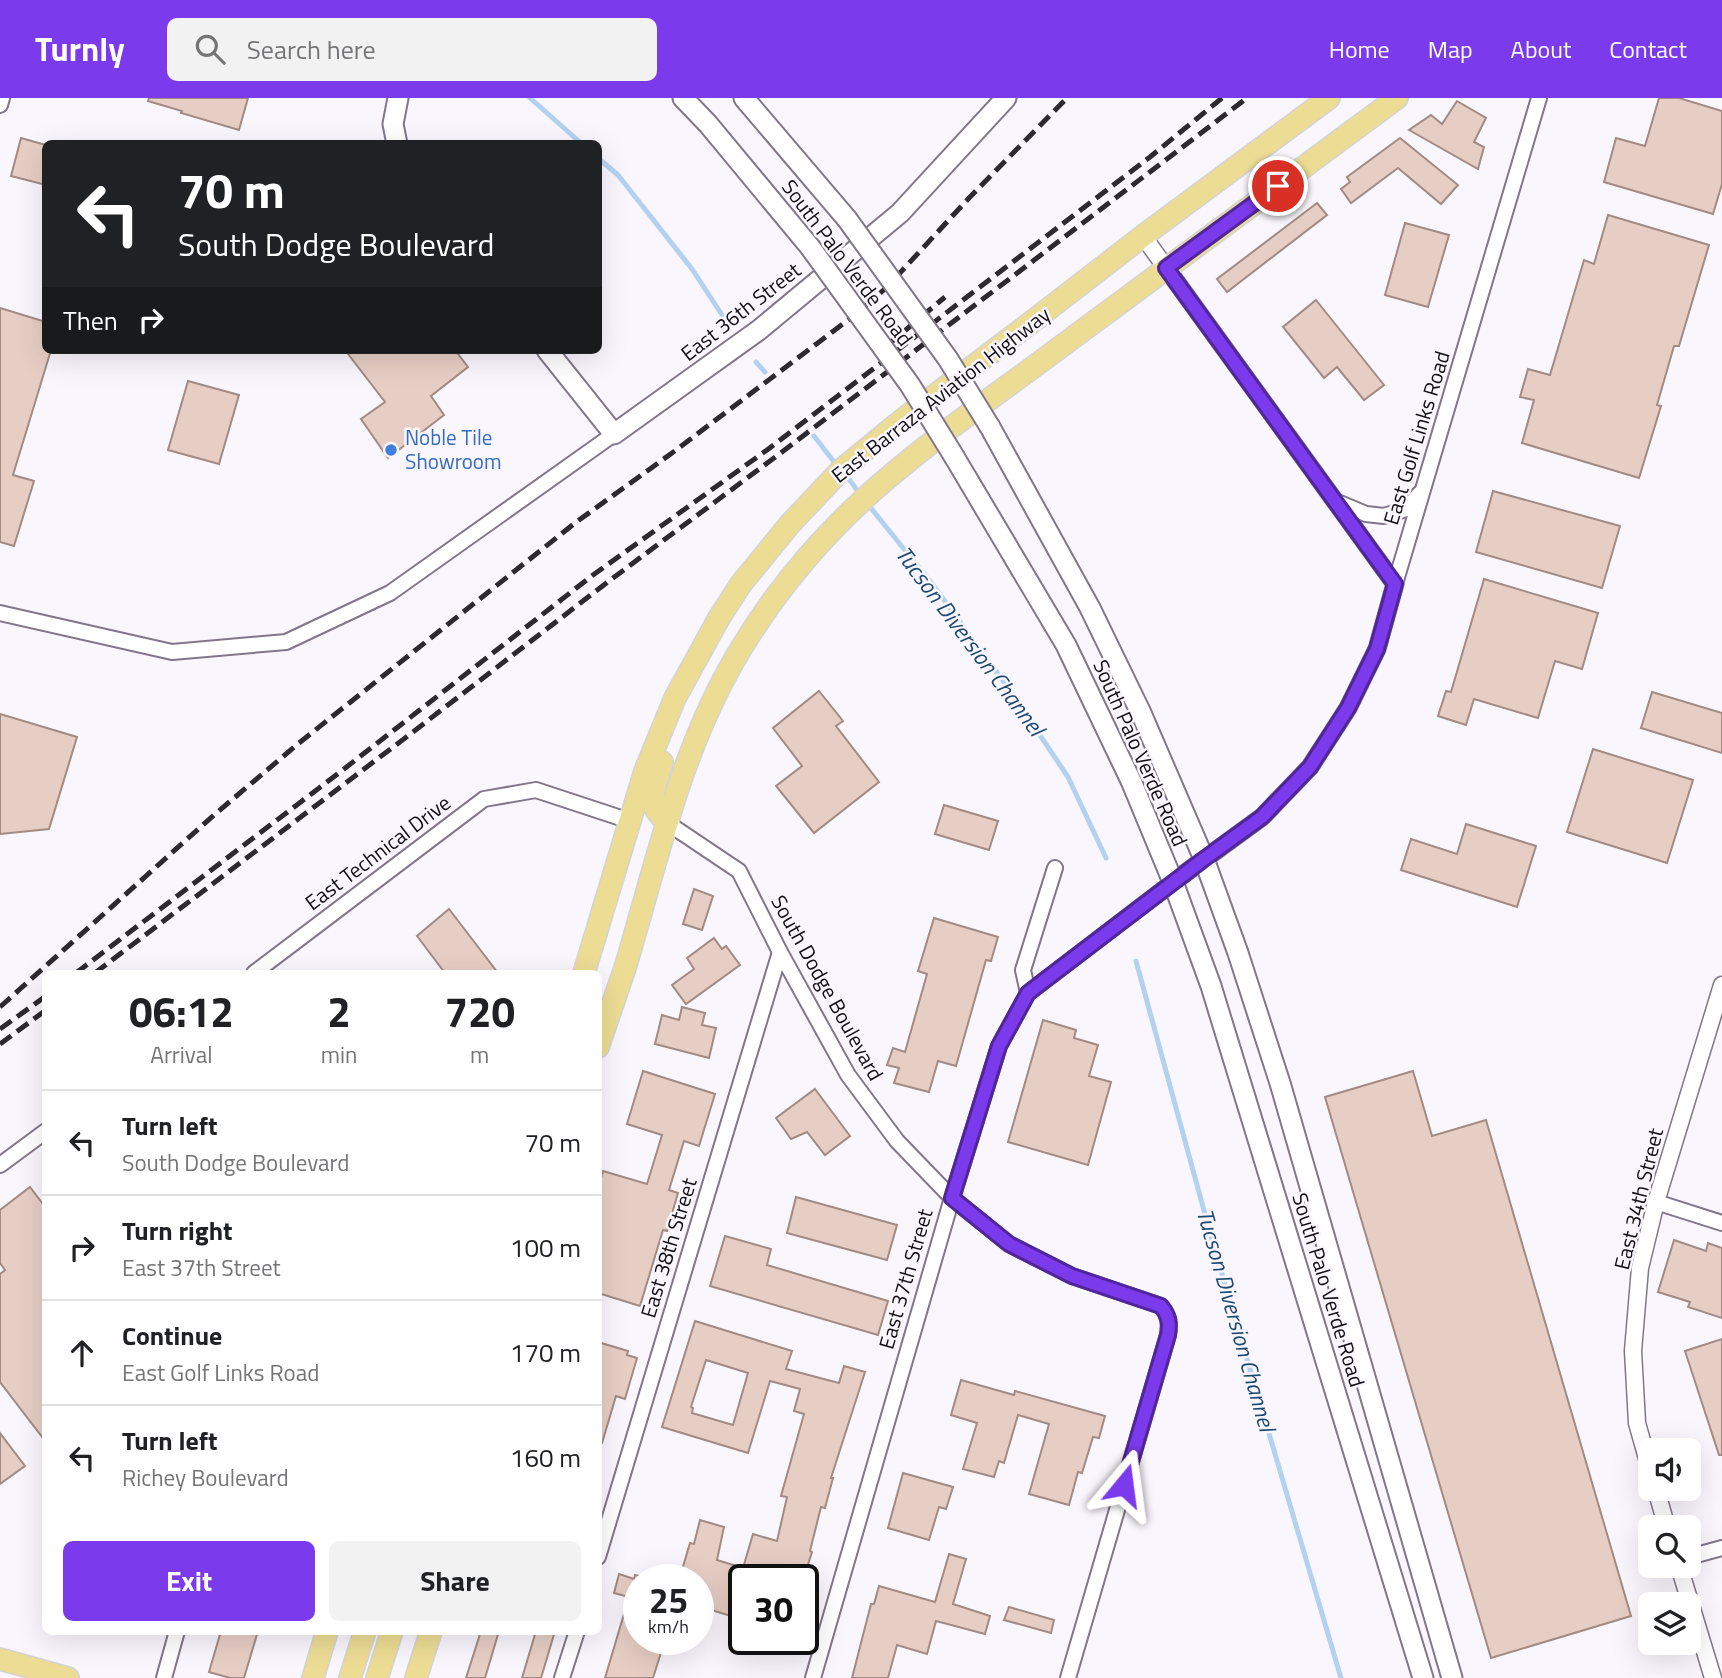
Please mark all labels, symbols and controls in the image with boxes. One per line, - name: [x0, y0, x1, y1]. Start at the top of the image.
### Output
- search box: [167, 18, 657, 81]
- text: Turnly: [35, 24, 125, 74]
- icon: search: [191, 30, 229, 68]
- text: Search here: [247, 30, 376, 69]
- text: Home: [1329, 31, 1390, 67]
- text: Map: [1428, 31, 1473, 67]
- text: About: [1511, 31, 1571, 67]
- text: Contact: [1609, 31, 1687, 67]
- text: 70 m: [178, 152, 285, 227]
- pin: [1248, 156, 1308, 216]
- icon: arrive: [1259, 167, 1297, 205]
- icon: left: [63, 168, 154, 259]
- street label: South Palo Verde Road: [774, 172, 921, 352]
- text: South Dodge Boulevard: [178, 220, 494, 268]
- street label: East 36th Street: [673, 254, 808, 368]
- street label: East Barraza Aviation Highway: [824, 298, 1057, 490]
- text: Then: [63, 301, 118, 340]
- icon: right: [132, 301, 170, 339]
- street label: East Golf Links Road: [1374, 347, 1458, 529]
- place label: Noble Tile Showroom: [405, 421, 501, 477]
- marker: Noble Tile Showroom: [383, 442, 399, 458]
- water label: Tucson Diversion Channel: [887, 538, 1055, 746]
- street label: South Palo Verde Road: [1085, 654, 1196, 851]
- street label: East Technical Drive: [298, 787, 457, 918]
- street label: South Dodge Boulevard: [764, 889, 892, 1086]
- text: 06:12: [129, 979, 234, 1043]
- text: 2: [327, 979, 351, 1043]
- text: 720: [444, 979, 515, 1043]
- text: Arrival: [150, 1037, 213, 1072]
- text: min: [321, 1037, 357, 1072]
- text: m: [470, 1037, 489, 1072]
- text: Turn left: [122, 1106, 217, 1145]
- text: 70 m: [524, 1123, 581, 1162]
- icon: left: [63, 1124, 101, 1162]
- street label: East 34th Street: [1605, 1124, 1671, 1273]
- text: South Dodge Boulevard: [122, 1145, 349, 1180]
- street label: East 38th Street: [632, 1173, 705, 1322]
- street label: South Palo Verde Road: [1284, 1189, 1374, 1391]
- street label: East 37th Street: [870, 1204, 941, 1353]
- water label: Tucson Diversion Channel: [1188, 1204, 1286, 1438]
- text: Turn right: [122, 1211, 233, 1250]
- text: 100 m: [510, 1228, 581, 1267]
- icon: right: [63, 1229, 101, 1267]
- text: East 37th Street: [122, 1250, 281, 1285]
- text: Continue: [122, 1316, 222, 1355]
- text: 170 m: [510, 1333, 581, 1372]
- icon: ahead: [63, 1334, 101, 1372]
- text: East Golf Links Road: [122, 1355, 319, 1390]
- text: Turn left: [122, 1421, 217, 1460]
- text: 160 m: [510, 1438, 581, 1477]
- map controls: [1638, 1438, 1701, 1655]
- button: sound: [1638, 1438, 1701, 1501]
- icon: left: [63, 1439, 101, 1477]
- position arrow: [1087, 1448, 1161, 1522]
- text: Richey Boulevard: [122, 1460, 289, 1495]
- button: search: [1638, 1515, 1701, 1578]
- button: Exit: [63, 1541, 315, 1621]
- button: Share: [329, 1541, 581, 1621]
- speed limit sign: 30: [728, 1564, 819, 1655]
- text: 25: [649, 1573, 688, 1627]
- button: layers: [1638, 1592, 1701, 1655]
- text: km/h: [648, 1613, 689, 1640]

